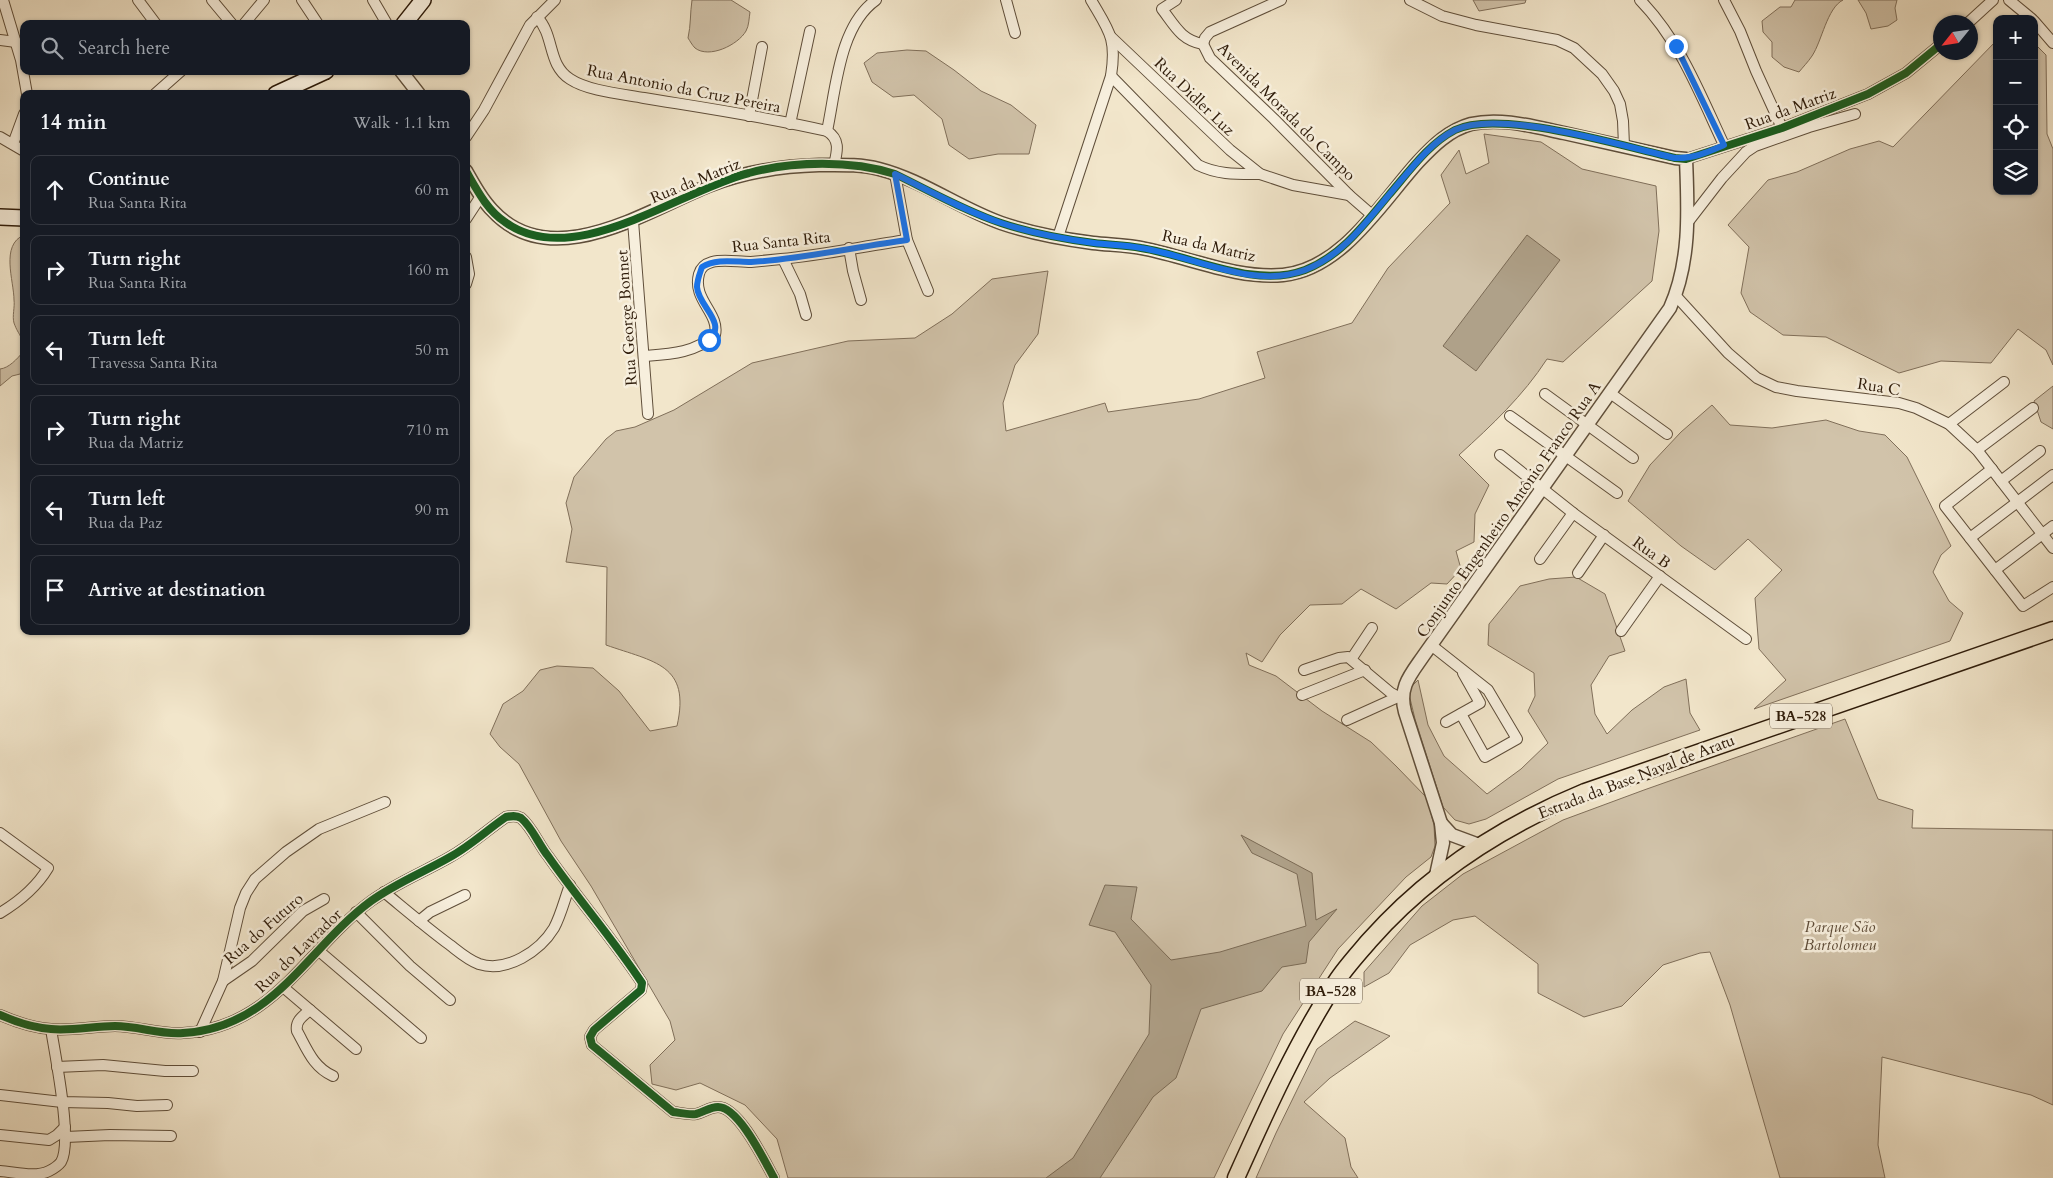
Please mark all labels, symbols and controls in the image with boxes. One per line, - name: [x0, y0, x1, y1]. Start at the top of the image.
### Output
- north arrow: [1933, 15, 1978, 60]
- map controls: [1993, 15, 2038, 195]
- button: +: [1993, 15, 2038, 60]
- search box: [20, 20, 470, 75]
- icon: search: [38, 34, 66, 62]
- text: Search here: [78, 35, 170, 61]
- route end: [1665, 35, 1688, 58]
- street label: Avenida Morada do Campo: [1212, 38, 1361, 186]
- street label: Rua Didler Luz: [1149, 53, 1239, 141]
- street label: Rua Antonio da Cruz Pereira: [585, 59, 783, 119]
- button: −: [1993, 60, 2038, 105]
- street label: Rua da Matriz: [1742, 82, 1839, 136]
- button: locate: [1993, 105, 2038, 150]
- text: 14 min: [40, 108, 107, 137]
- text: Walk · 1.1 km: [353, 112, 450, 134]
- button: layers: [1993, 150, 2038, 195]
- street label: Rua da Matriz: [647, 153, 744, 209]
- text: Continue: [88, 166, 170, 192]
- icon: ahead: [41, 176, 69, 204]
- text: 60 m: [415, 179, 449, 201]
- text: Rua Santa Rita: [88, 192, 187, 214]
- street label: Rua da Matriz: [1160, 225, 1258, 267]
- street label: Rua Santa Rita: [731, 226, 832, 258]
- text: Turn right: [88, 246, 180, 272]
- street label: Rua George Bonnet: [611, 249, 643, 387]
- icon: right: [41, 256, 69, 284]
- text: 160 m: [407, 259, 449, 281]
- text: Rua Santa Rita: [88, 272, 187, 294]
- text: Turn left: [88, 326, 165, 352]
- route start: [698, 329, 721, 352]
- icon: left: [41, 336, 69, 364]
- text: 50 m: [415, 339, 449, 361]
- text: Travessa Santa Rita: [88, 352, 218, 374]
- street label: Rua C: [1856, 373, 1902, 401]
- street label: Conjunto Engenheiro Antônio Franco Rua A: [1411, 376, 1607, 642]
- text: Turn right: [88, 406, 180, 432]
- icon: right: [41, 416, 69, 444]
- text: 710 m: [407, 419, 449, 441]
- text: Rua da Matriz: [88, 432, 183, 454]
- text: Turn left: [88, 486, 165, 512]
- icon: left: [41, 496, 69, 524]
- text: 90 m: [415, 499, 449, 521]
- text: Rua da Paz: [88, 512, 162, 534]
- street label: Rua B: [1628, 532, 1675, 574]
- icon: arrive: [41, 576, 69, 604]
- text: Arrive at destination: [88, 577, 265, 603]
- road number: BA-528: [1770, 704, 1832, 728]
- street label: Estrada da Base Naval de Aratu: [1535, 729, 1738, 825]
- street label: Rua do Futuro: [219, 888, 308, 969]
- street label: Rua do Lavrador: [250, 903, 347, 998]
- park label: Parque São Bartolomeu: [1804, 916, 1876, 956]
- road number: BA-528: [1300, 978, 1362, 1004]

